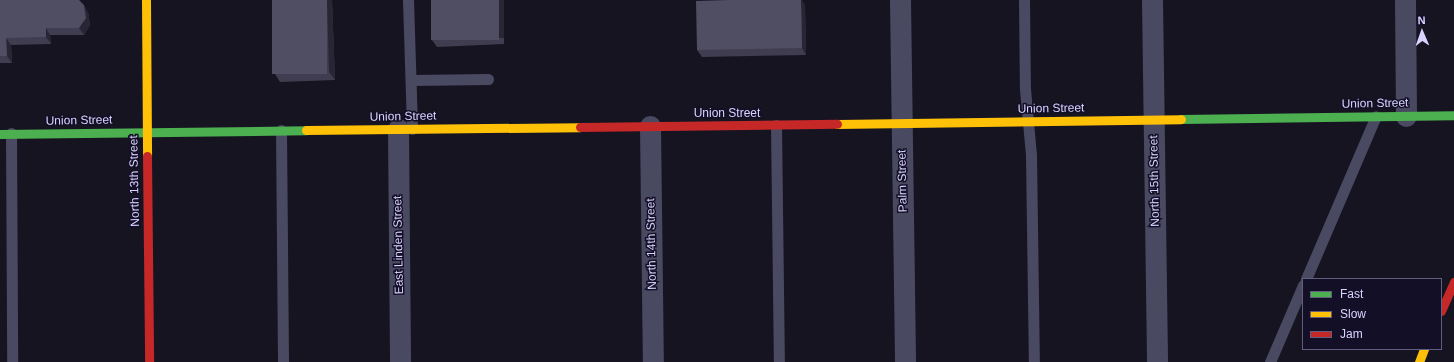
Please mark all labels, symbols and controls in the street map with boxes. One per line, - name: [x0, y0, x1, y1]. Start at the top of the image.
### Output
- north arrow: [1402, 12, 1442, 52]
- text: N: [1417, 14, 1426, 26]
- street label: Union Street: [1342, 96, 1408, 112]
- street label: Union Street: [1018, 101, 1084, 117]
- street label: Union Street: [694, 107, 760, 121]
- street label: Union Street: [370, 109, 436, 125]
- street label: Union Street: [46, 113, 112, 129]
- street label: North 13th Street: [127, 135, 143, 227]
- street label: North 15th Street: [1147, 135, 1163, 227]
- street label: Palm Street: [895, 150, 911, 212]
- street label: East Linden Street: [391, 196, 407, 294]
- street label: North 14th Street: [644, 198, 660, 290]
- legend: [1302, 278, 1442, 350]
- text: Fast: [1340, 287, 1363, 301]
- text: Slow: [1340, 307, 1366, 321]
- text: Jam: [1340, 327, 1363, 341]

